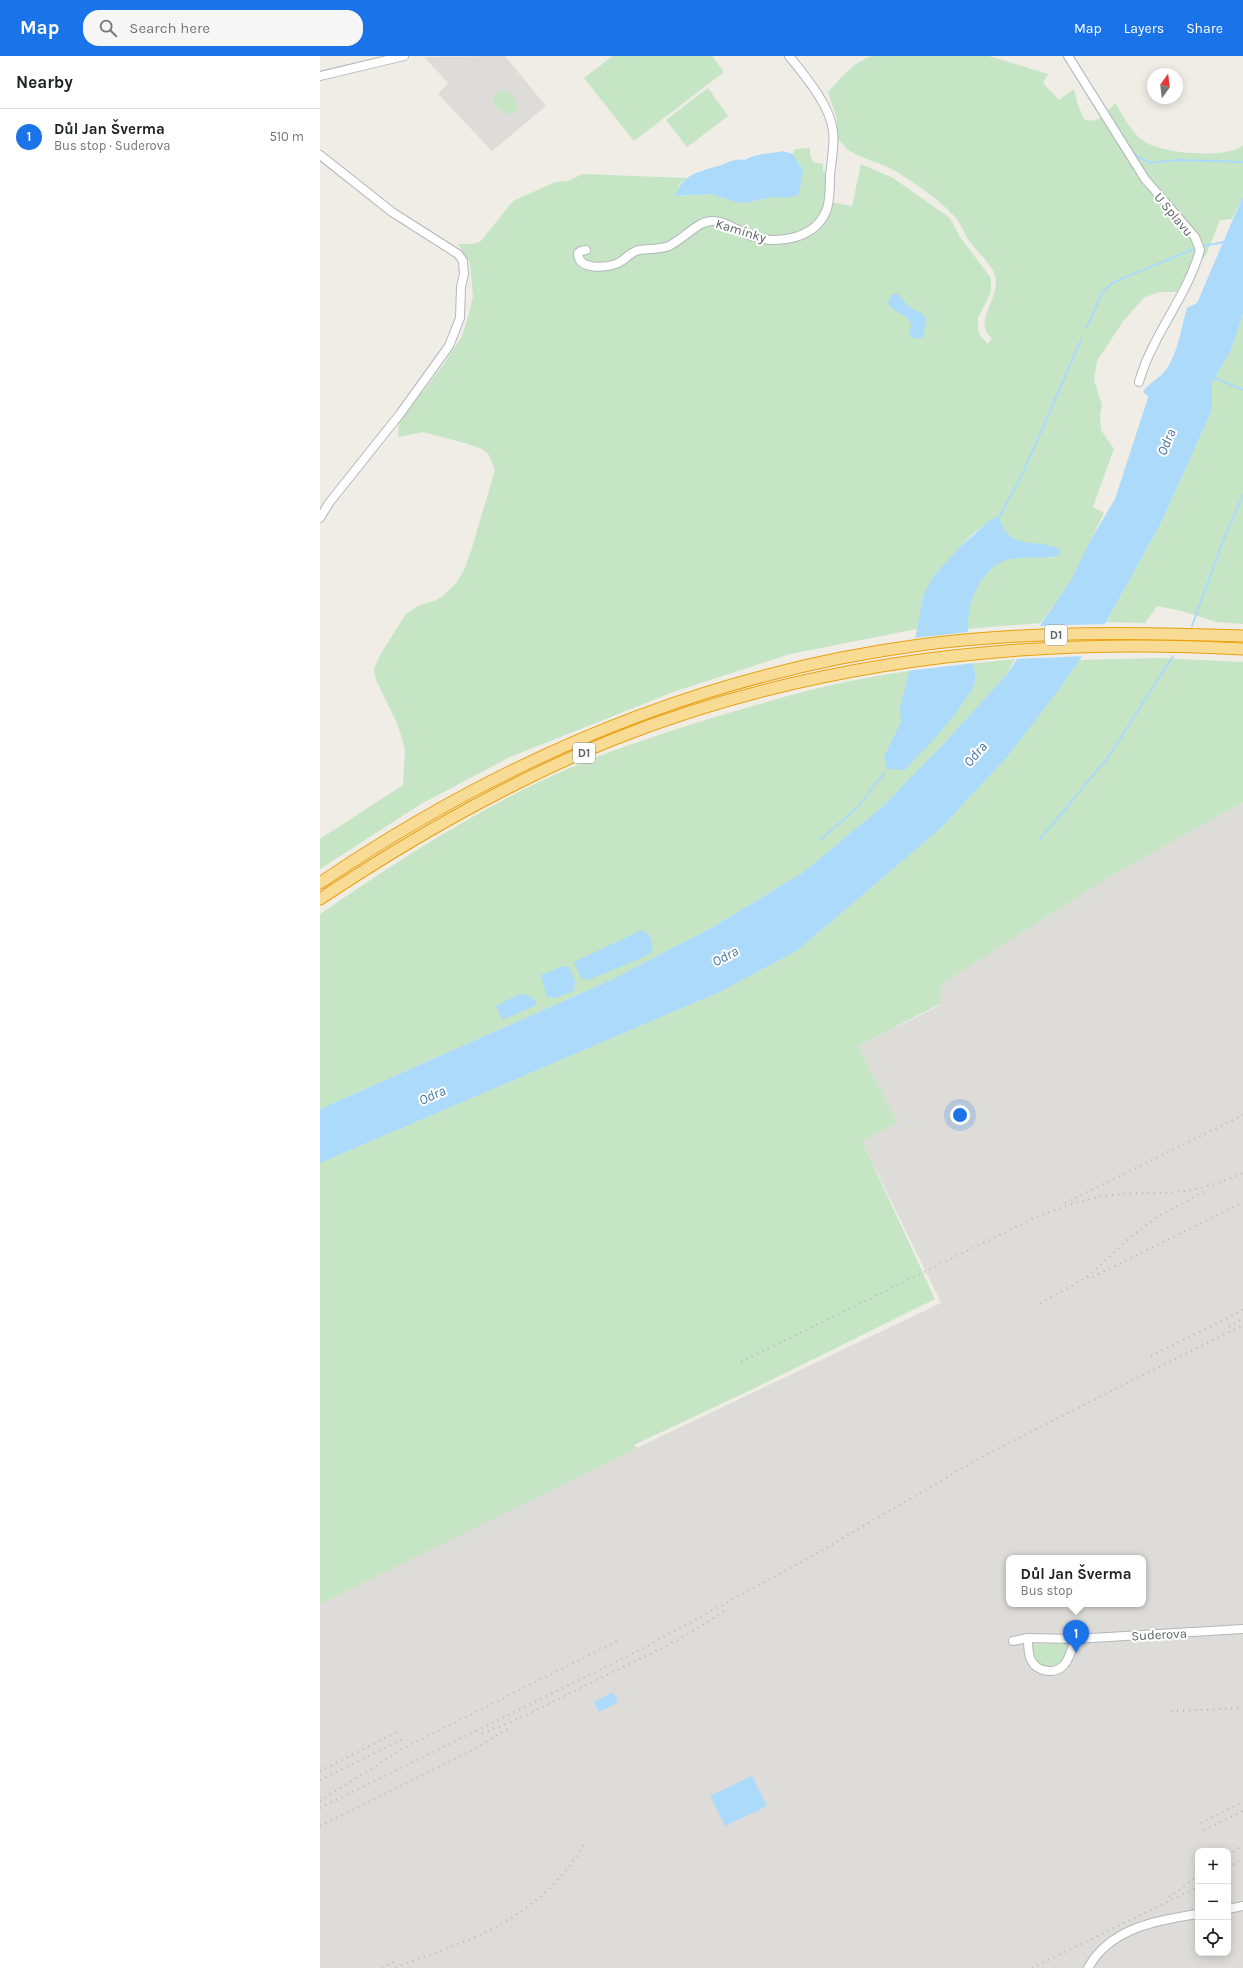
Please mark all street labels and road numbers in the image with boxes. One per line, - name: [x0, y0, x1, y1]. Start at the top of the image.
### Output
- street label: U Splavu: [1151, 189, 1196, 239]
- street label: Kamínky: [714, 216, 768, 245]
- road number: D1: [1045, 625, 1067, 645]
- road number: D1: [573, 743, 595, 763]
- street label: Suderova: [1131, 1626, 1187, 1643]

